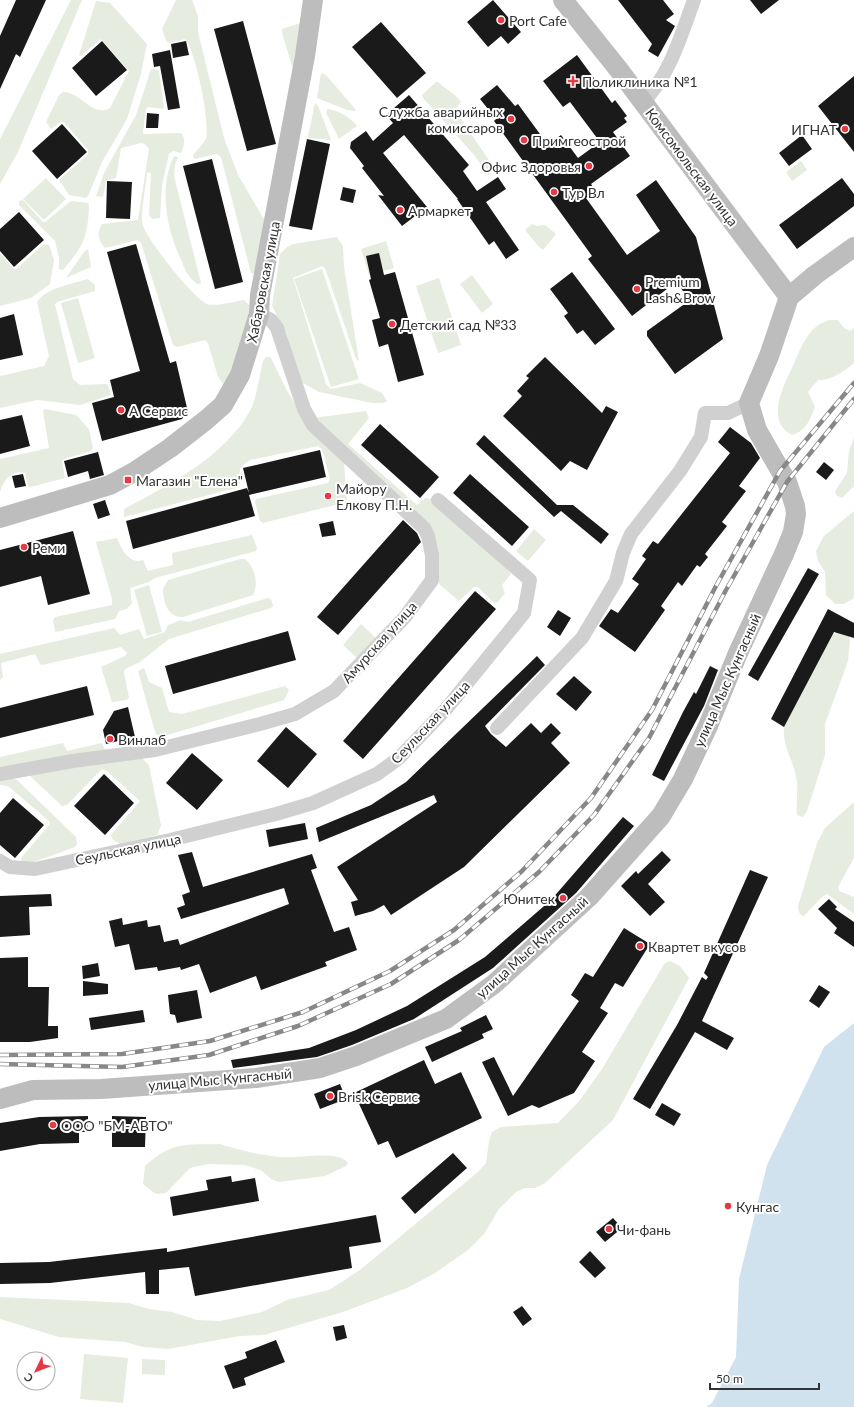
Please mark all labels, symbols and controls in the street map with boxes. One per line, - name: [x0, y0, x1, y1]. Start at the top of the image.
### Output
- place label: Port Cafe: [509, 12, 567, 29]
- marker: Port Cafe: [496, 15, 506, 25]
- place label: Поликлиника №1: [582, 73, 698, 90]
- marker: Поликлиника №1: [567, 75, 579, 87]
- place label: Служба аварийных комиссаров: [379, 103, 503, 136]
- street label: Комсомольская улица: [642, 105, 742, 229]
- marker: Служба аварийных комиссаров: [506, 114, 516, 124]
- place label: ИГНАТ: [791, 121, 838, 138]
- marker: ИГНАТ: [840, 124, 850, 134]
- place label: Примгеострой: [532, 132, 626, 149]
- marker: Примгеострой: [519, 135, 529, 145]
- place label: Офис Здоровья: [481, 158, 581, 175]
- marker: Офис Здоровья: [584, 161, 594, 171]
- place label: Тур Вл: [562, 184, 605, 201]
- marker: Тур Вл: [549, 187, 559, 197]
- place label: Армаркет: [408, 202, 471, 219]
- marker: Армаркет: [395, 205, 405, 215]
- street label: Хабаровская улица: [243, 220, 283, 344]
- place label: Premium Lash&Brow: [645, 273, 716, 306]
- marker: Premium Lash&Brow: [632, 284, 642, 294]
- place label: Детский сад №33: [400, 316, 517, 333]
- marker: Детский сад №33: [387, 319, 397, 329]
- place label: А Сервис: [129, 402, 188, 419]
- marker: А Сервис: [116, 405, 126, 415]
- place label: Магазин "Елена": [136, 472, 243, 489]
- marker: Магазин "Елена": [123, 475, 133, 485]
- place label: Майору Елкову П.Н.: [336, 480, 412, 513]
- marker: Майору Елкову П.Н.: [323, 491, 333, 501]
- place label: Реми: [32, 539, 65, 556]
- marker: Реми: [19, 542, 29, 552]
- street label: Амурская улица: [338, 598, 420, 686]
- street label: улица Мыс Кунгасный: [690, 611, 764, 749]
- street label: Сеульская улица: [387, 677, 473, 767]
- place label: Винлаб: [118, 731, 166, 748]
- marker: Винлаб: [105, 734, 115, 744]
- street label: Сеульская улица: [74, 830, 182, 868]
- place label: Юнитек: [503, 890, 556, 907]
- street label: улица Мыс Кунгасный: [473, 892, 591, 1002]
- marker: Юнитек: [558, 893, 568, 903]
- place label: Квартет вкусов: [648, 938, 746, 955]
- marker: Квартет вкусов: [635, 941, 645, 951]
- street label: улица Мыс Кунгасный: [147, 1064, 293, 1094]
- place label: Brisk Сервис: [338, 1088, 419, 1105]
- marker: Brisk Сервис: [325, 1091, 335, 1101]
- place label: ООО "БМ-АВТО": [61, 1117, 173, 1134]
- marker: ООО "БМ-АВТО": [48, 1120, 58, 1130]
- place label: Кунгас: [736, 1198, 779, 1215]
- marker: Кунгас: [723, 1201, 733, 1211]
- place label: Чи-фань: [617, 1221, 671, 1238]
- marker: Чи-фань: [604, 1224, 614, 1234]
- north arrow: [16, 1351, 56, 1391]
- scale bar: [710, 1365, 819, 1391]
- text: С: [21, 1371, 36, 1385]
- text: 50 m: [716, 1371, 743, 1386]

